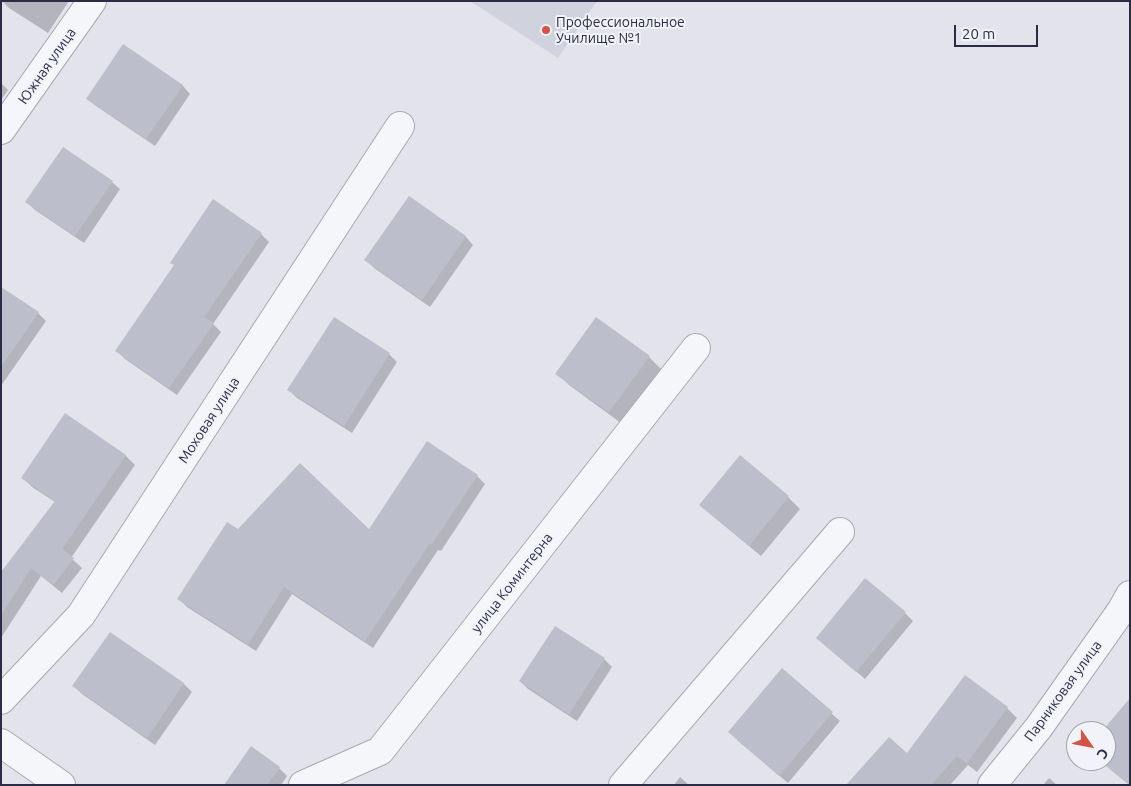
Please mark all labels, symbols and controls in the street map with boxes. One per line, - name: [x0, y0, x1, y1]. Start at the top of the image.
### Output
- place label: Профессиональное Училище №1: [556, 14, 685, 46]
- scale bar: [956, 15, 1040, 47]
- marker: Профессиональное Училище №1: [540, 24, 552, 36]
- street label: Южная улица: [15, 25, 79, 107]
- text: 20 m: [962, 25, 995, 42]
- street label: Моховая улица: [175, 374, 243, 466]
- street label: улица Коминтерна: [468, 530, 556, 636]
- street label: Парниковая улица: [1021, 637, 1105, 745]
- north arrow: [1066, 721, 1116, 771]
- text: С: [1094, 746, 1112, 762]

